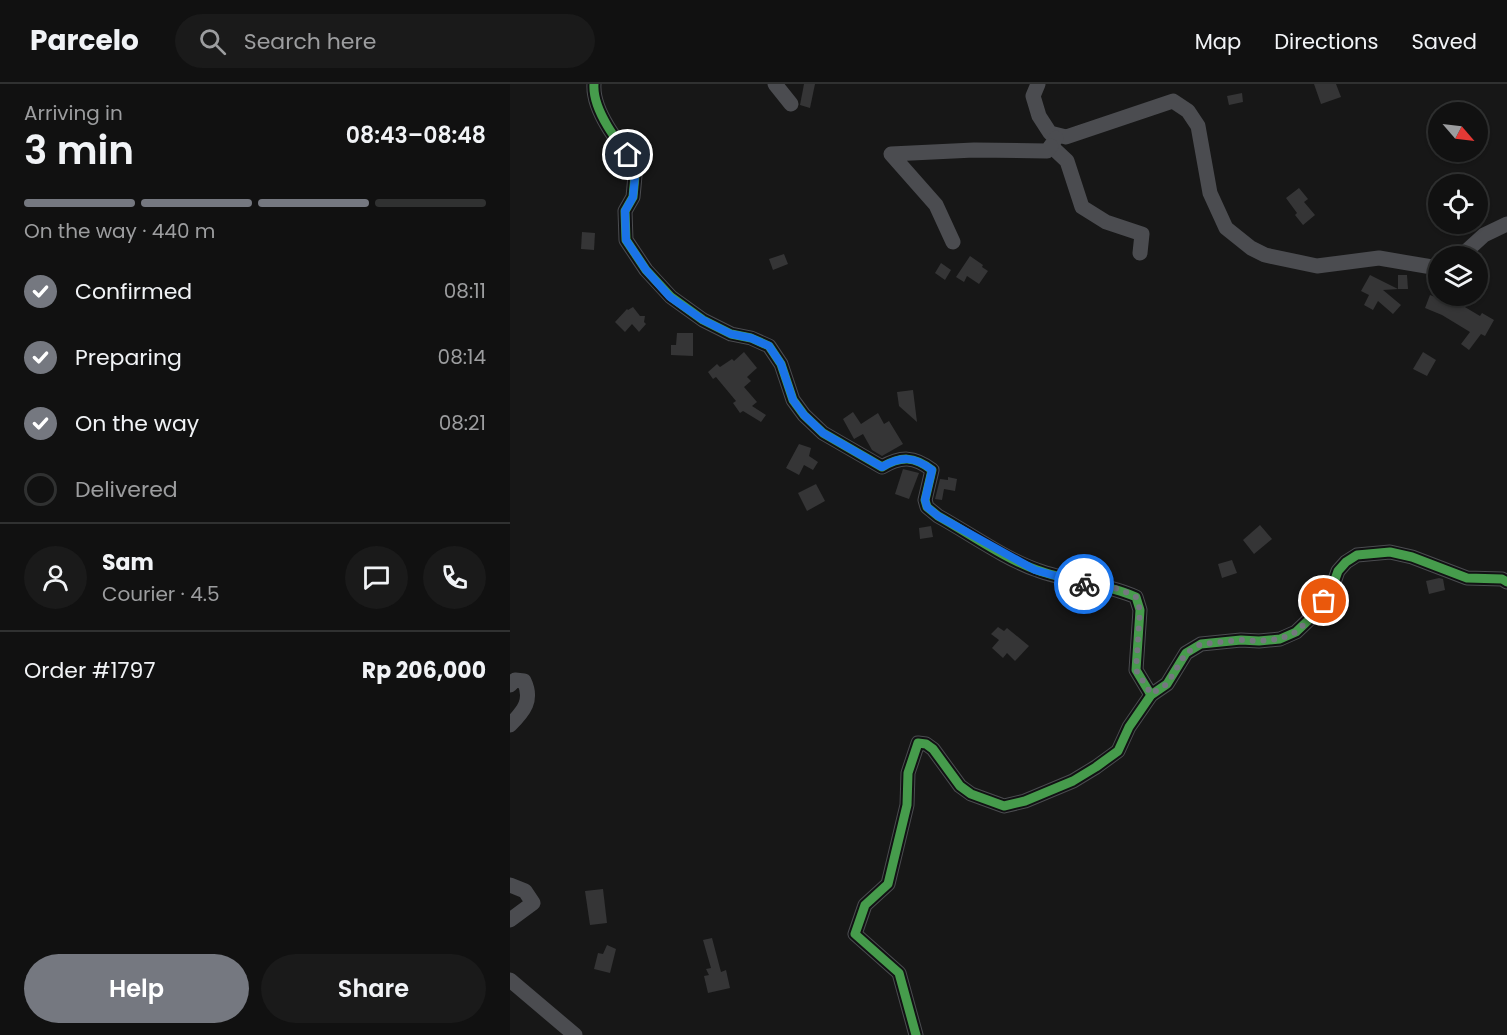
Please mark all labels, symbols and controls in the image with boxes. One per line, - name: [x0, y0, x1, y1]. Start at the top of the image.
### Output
- search box: [175, 14, 595, 68]
- text: Parcelo: [30, 21, 139, 60]
- icon: search: [196, 25, 229, 58]
- text: Search here: [244, 26, 376, 57]
- text: Map: [1195, 27, 1241, 56]
- text: Directions: [1274, 27, 1378, 56]
- text: Saved: [1411, 27, 1477, 56]
- text: Arriving in: [24, 99, 123, 127]
- north arrow: [1428, 102, 1488, 162]
- map controls: [1428, 102, 1488, 306]
- text: 08:43–08:48: [346, 120, 486, 151]
- text: 3 min: [24, 123, 134, 178]
- pin: [602, 129, 653, 180]
- icon: home: [611, 138, 644, 171]
- button: locate: [1428, 174, 1488, 234]
- text: On the way · 440 m: [24, 217, 215, 245]
- button: layers: [1428, 246, 1488, 306]
- icon: check: [24, 275, 57, 308]
- text: Confirmed: [75, 276, 192, 307]
- text: 08:11: [444, 277, 486, 305]
- icon: check: [24, 341, 57, 374]
- text: Preparing: [75, 342, 182, 373]
- text: 08:14: [438, 343, 486, 371]
- icon: check: [24, 407, 57, 440]
- text: On the way: [75, 408, 199, 439]
- text: 08:21: [439, 409, 486, 437]
- text: Delivered: [75, 474, 178, 505]
- button: person: [24, 546, 87, 609]
- button: chat: [345, 546, 408, 609]
- button: phone: [423, 546, 486, 609]
- text: Sam: [102, 547, 154, 578]
- courier: [1054, 554, 1114, 614]
- icon: bike: [1068, 568, 1101, 601]
- pin: [1298, 575, 1349, 626]
- text: Courier · 4.5: [102, 580, 220, 608]
- icon: bag: [1307, 584, 1340, 617]
- text: Order #1797: [24, 655, 156, 686]
- text: Rp 206,000: [362, 655, 486, 686]
- button: Help: [24, 954, 249, 1023]
- button: Share: [261, 954, 486, 1023]

